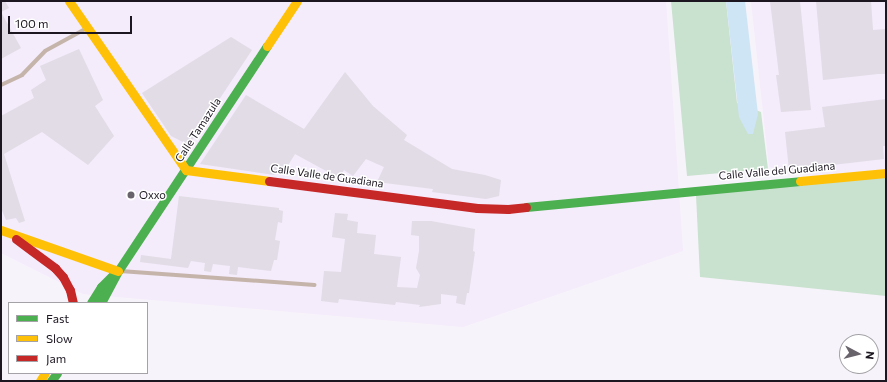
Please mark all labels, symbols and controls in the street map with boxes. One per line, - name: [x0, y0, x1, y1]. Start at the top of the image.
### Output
- scale bar: [10, 8, 134, 34]
- text: 100 m: [15, 16, 49, 30]
- street label: Calle Tamazula: [172, 95, 224, 165]
- street label: Calle Valle del Guadiana: [718, 159, 836, 183]
- street label: Calle Valle de Guadiana: [270, 162, 384, 190]
- place label: Oxxo: [139, 188, 166, 202]
- marker: Oxxo: [126, 190, 136, 200]
- legend: [8, 302, 148, 374]
- text: Fast: [46, 311, 69, 325]
- text: Slow: [46, 331, 73, 345]
- north arrow: [839, 334, 879, 374]
- text: N: [863, 350, 877, 360]
- text: Jam: [46, 351, 66, 365]

